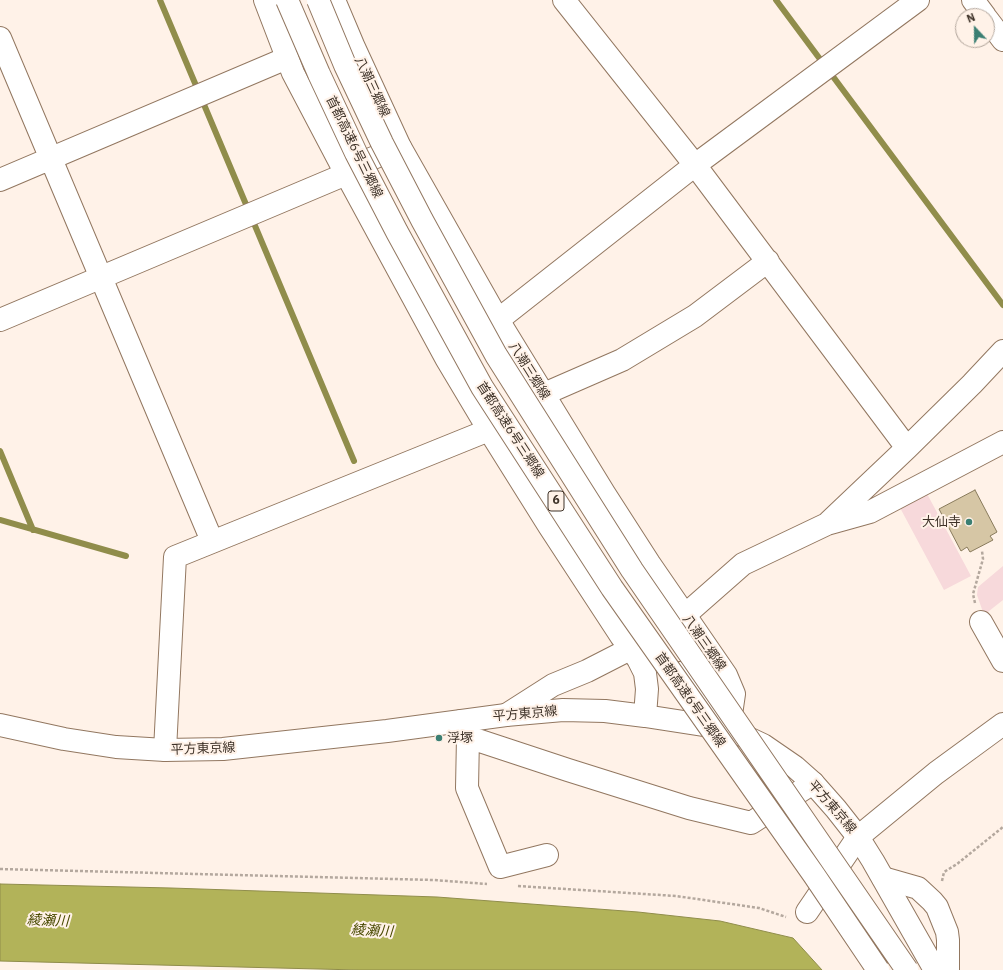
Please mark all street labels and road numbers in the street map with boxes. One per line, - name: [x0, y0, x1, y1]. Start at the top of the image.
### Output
- street label: 八潮三郷線: [351, 54, 393, 120]
- street label: 首都高速6号三郷線: [322, 93, 386, 201]
- street label: 八潮三郷線: [505, 339, 553, 403]
- street label: 首都高速6号三郷線: [473, 379, 547, 481]
- road number: 6: [548, 491, 564, 511]
- street label: 八潮三郷線: [679, 612, 729, 674]
- street label: 首都高速6号三郷線: [652, 650, 728, 750]
- street label: 平方東京線: [492, 703, 558, 725]
- street label: 平方東京線: [170, 740, 236, 758]
- street label: 平方東京線: [805, 777, 859, 837]

